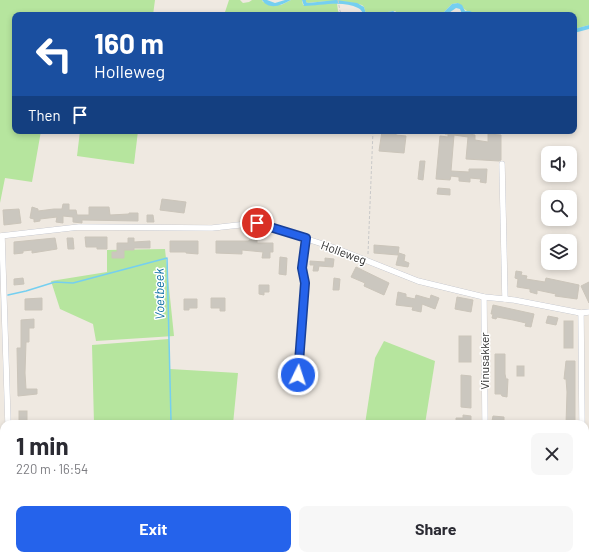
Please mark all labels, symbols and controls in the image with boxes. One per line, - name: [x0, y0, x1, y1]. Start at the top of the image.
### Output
- text: 160 m: [94, 26, 164, 60]
- icon: left: [28, 28, 80, 80]
- text: Holleweg: [94, 60, 165, 82]
- icon: arrive: [69, 104, 91, 126]
- text: Then: [28, 106, 61, 124]
- map controls: [541, 146, 577, 270]
- button: sound: [541, 146, 577, 182]
- button: search: [541, 190, 577, 226]
- pin: [240, 206, 274, 240]
- icon: arrive: [246, 212, 268, 234]
- button: layers: [541, 234, 577, 270]
- street label: Holleweg: [319, 237, 369, 267]
- water label: Voetbeek: [151, 267, 167, 320]
- street label: Vinusakker: [477, 332, 491, 390]
- position arrow: [277, 354, 319, 396]
- text: 1 min: [16, 431, 69, 460]
- button: close: [531, 433, 573, 475]
- text: 220 m · 16:54: [16, 461, 88, 477]
- button: Exit: [16, 506, 291, 552]
- button: Share: [299, 506, 573, 552]

